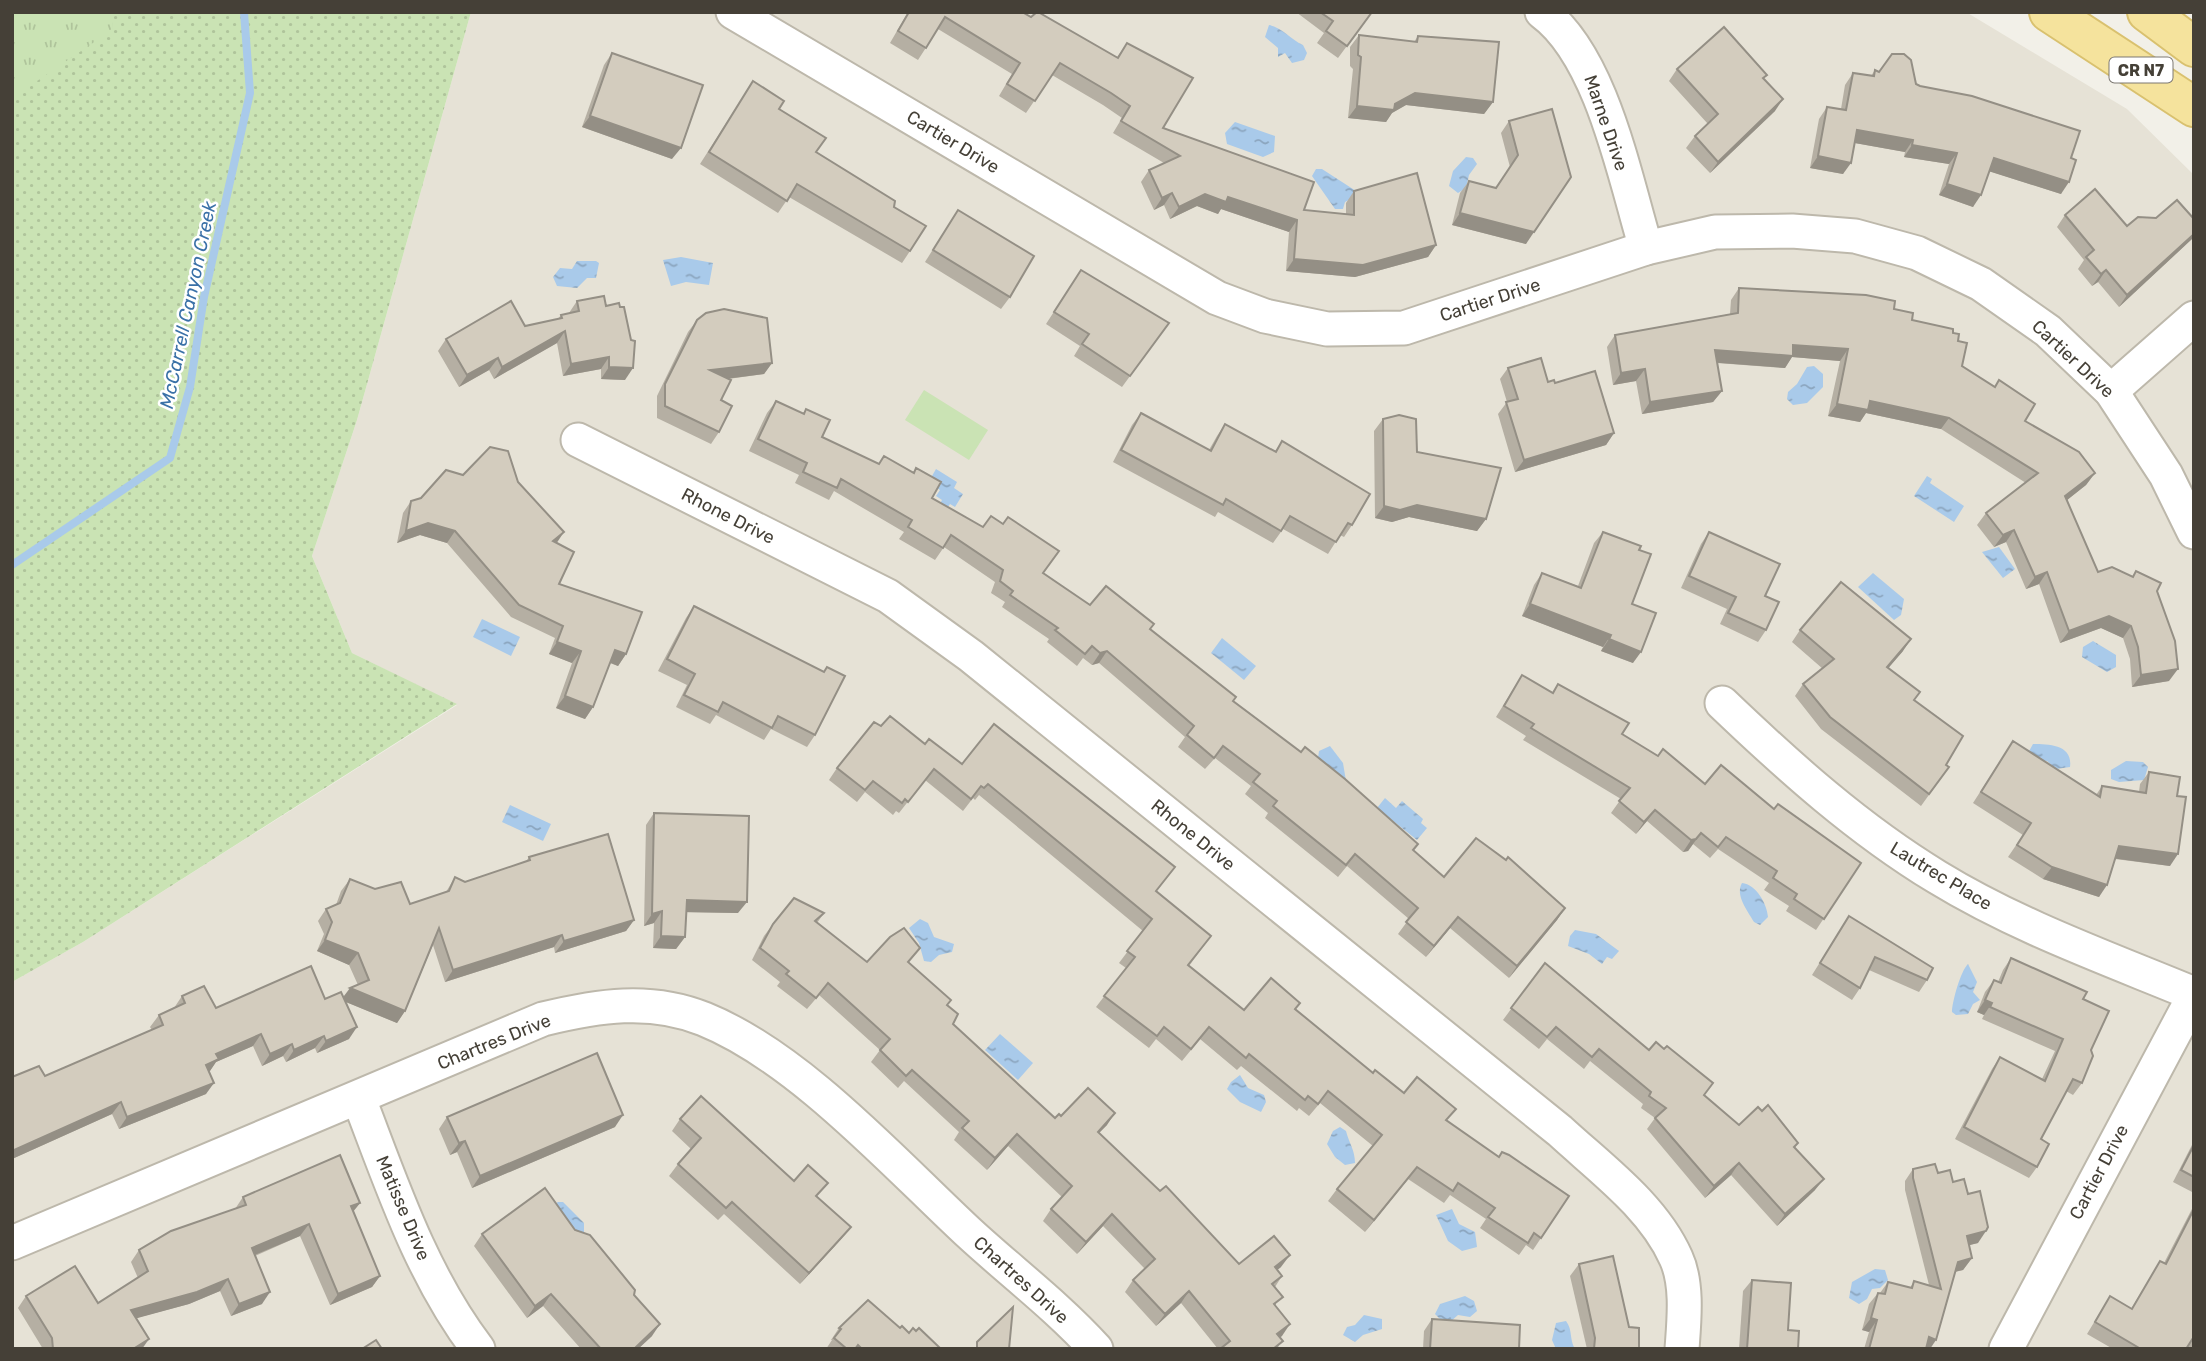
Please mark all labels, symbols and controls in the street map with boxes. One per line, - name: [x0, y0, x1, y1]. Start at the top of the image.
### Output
- road number: CR N7: [2110, 58, 2172, 82]
- street label: Marne Drive: [1579, 72, 1633, 174]
- street label: Cartier Drive: [903, 106, 1003, 178]
- water label: McCarrell Canyon Creek: [155, 199, 221, 411]
- street label: Cartier Drive: [1437, 273, 1543, 327]
- street label: Cartier Drive: [2027, 315, 2119, 403]
- street label: Rhone Drive: [678, 483, 778, 549]
- street label: Rhone Drive: [1147, 794, 1239, 876]
- street label: Lautrec Place: [1886, 837, 1996, 915]
- street label: Chartres Drive: [434, 1009, 554, 1075]
- street label: Cartier Drive: [2065, 1121, 2133, 1223]
- street label: Matisse Drive: [371, 1152, 435, 1264]
- street label: Chartres Drive: [969, 1232, 1073, 1328]

